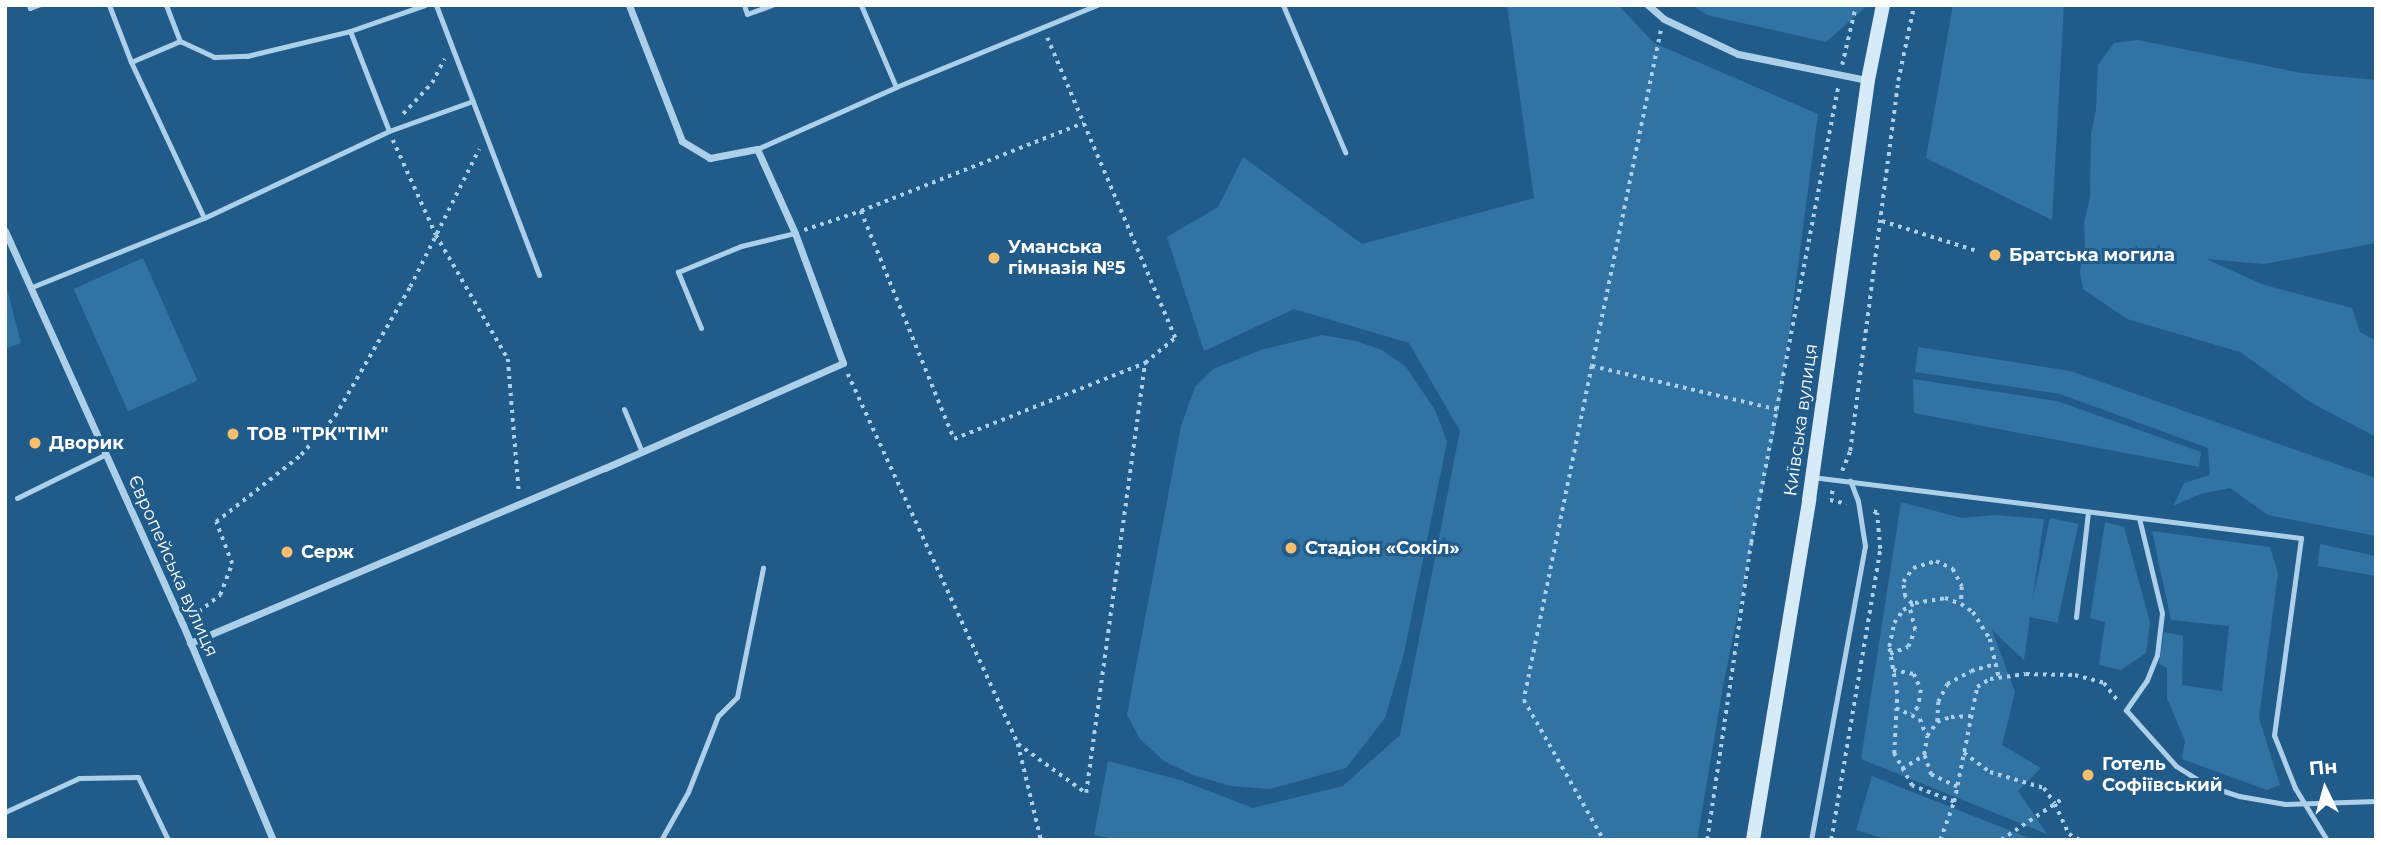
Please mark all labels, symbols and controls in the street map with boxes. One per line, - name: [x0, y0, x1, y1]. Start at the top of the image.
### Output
- place label: Уманська гімназія №5: [1008, 237, 1125, 280]
- place label: Братська могила: [2009, 244, 2175, 266]
- marker: Братська могила: [1987, 247, 2003, 263]
- marker: Уманська гімназія №5: [986, 250, 1002, 266]
- street label: Київська вулиця: [1780, 342, 1822, 498]
- place label: ТОВ "ТРК"ТІМ": [247, 423, 388, 445]
- marker: ТОВ "ТРК"ТІМ": [225, 426, 241, 442]
- place label: Дворик: [49, 432, 124, 454]
- marker: Дворик: [27, 435, 43, 451]
- street label: Європейська вулиця: [123, 472, 223, 660]
- place label: Стадіон «Сокіл»: [1305, 537, 1460, 559]
- marker: Стадіон «Сокіл»: [1283, 540, 1299, 556]
- place label: Серж: [301, 541, 354, 563]
- marker: Серж: [279, 544, 295, 560]
- place label: Готель Софіївський: [2102, 754, 2223, 796]
- north arrow: [2290, 754, 2360, 824]
- text: Пн: [2308, 755, 2338, 780]
- marker: Готель Софіївський: [2080, 767, 2096, 783]

